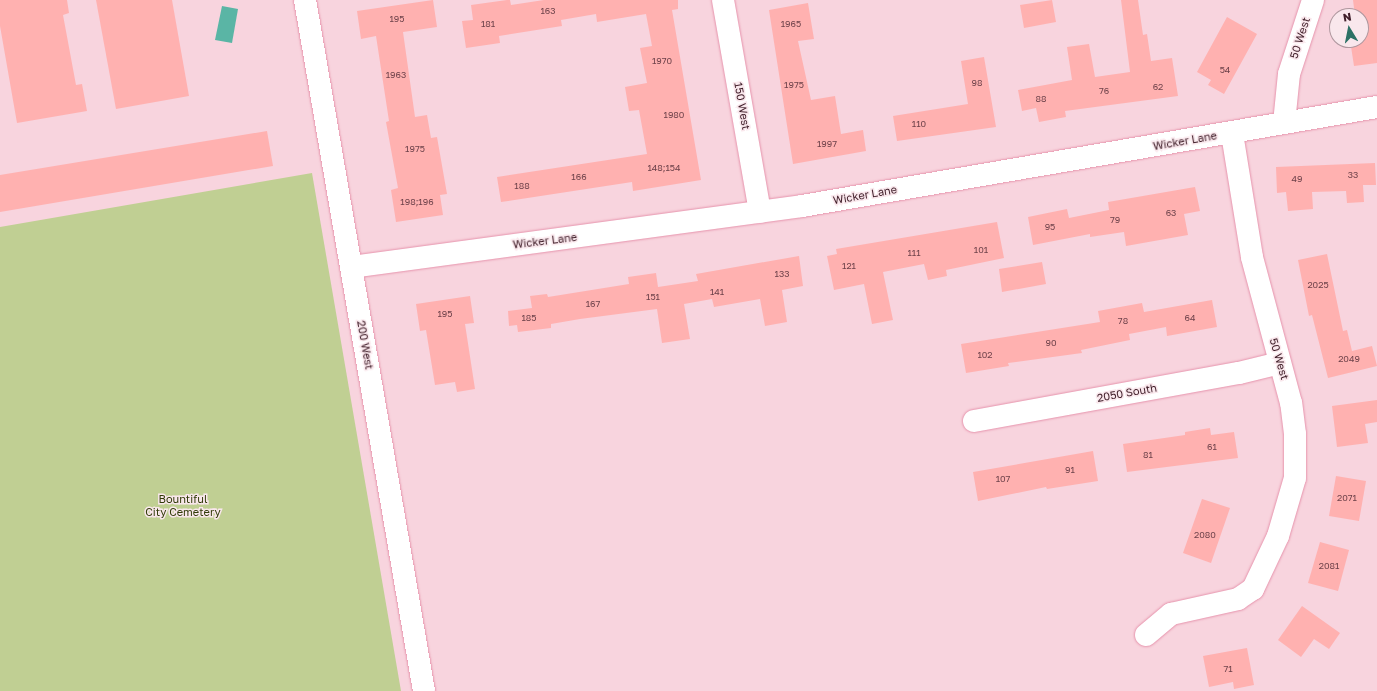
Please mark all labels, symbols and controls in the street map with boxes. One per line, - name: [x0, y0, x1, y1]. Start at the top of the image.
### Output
- house number: 163: [540, 6, 556, 16]
- north arrow: [1329, 8, 1369, 48]
- text: N: [1342, 10, 1352, 24]
- house number: 195: [389, 14, 405, 24]
- street label: 50 West: [1287, 16, 1313, 60]
- house number: 181: [481, 19, 495, 29]
- house number: 1965: [781, 19, 801, 29]
- house number: 1970: [652, 56, 672, 66]
- house number: 54: [1220, 65, 1230, 75]
- house number: 1963: [386, 70, 406, 80]
- house number: 98: [972, 78, 982, 88]
- house number: 1975: [784, 80, 804, 90]
- street label: 150 West: [731, 81, 753, 131]
- house number: 62: [1153, 82, 1163, 92]
- house number: 76: [1099, 86, 1109, 96]
- house number: 88: [1036, 94, 1046, 104]
- house number: 1980: [664, 110, 684, 120]
- house number: 110: [912, 119, 926, 129]
- street label: Wicker Lane: [1152, 129, 1218, 153]
- house number: 1997: [817, 139, 837, 149]
- house number: 1975: [405, 144, 425, 154]
- house number: 148;154: [647, 163, 681, 173]
- house number: 33: [1348, 170, 1358, 180]
- house number: 166: [571, 172, 587, 182]
- house number: 49: [1292, 174, 1302, 184]
- house number: 188: [514, 181, 530, 191]
- street label: Wicker Lane: [832, 183, 898, 207]
- house number: 198;196: [400, 197, 434, 207]
- house number: 63: [1166, 208, 1176, 218]
- house number: 79: [1110, 215, 1120, 225]
- house number: 95: [1045, 222, 1055, 232]
- street label: Wicker Lane: [512, 231, 578, 251]
- house number: 101: [974, 245, 988, 255]
- house number: 111: [907, 248, 921, 258]
- house number: 121: [842, 261, 856, 271]
- house number: 133: [775, 269, 789, 279]
- house number: 2025: [1307, 280, 1329, 290]
- house number: 141: [710, 287, 724, 297]
- house number: 151: [646, 292, 660, 302]
- house number: 167: [586, 299, 600, 309]
- house number: 195: [437, 309, 453, 319]
- house number: 185: [521, 313, 537, 323]
- house number: 64: [1185, 313, 1195, 323]
- house number: 78: [1118, 316, 1128, 326]
- street label: 200 West: [354, 319, 376, 371]
- street label: 50 West: [1267, 337, 1291, 381]
- house number: 90: [1045, 338, 1057, 348]
- house number: 102: [977, 350, 993, 360]
- house number: 2049: [1338, 354, 1360, 364]
- street label: 2050 South: [1096, 381, 1158, 405]
- house number: 61: [1207, 442, 1217, 452]
- house number: 81: [1143, 450, 1153, 460]
- house number: 91: [1065, 465, 1075, 475]
- house number: 107: [996, 474, 1010, 484]
- park label: Bountiful City Cemetery: [145, 493, 221, 519]
- house number: 2071: [1337, 493, 1357, 503]
- house number: 2080: [1194, 530, 1216, 540]
- house number: 2081: [1319, 561, 1339, 571]
- house number: 71: [1223, 664, 1233, 674]

